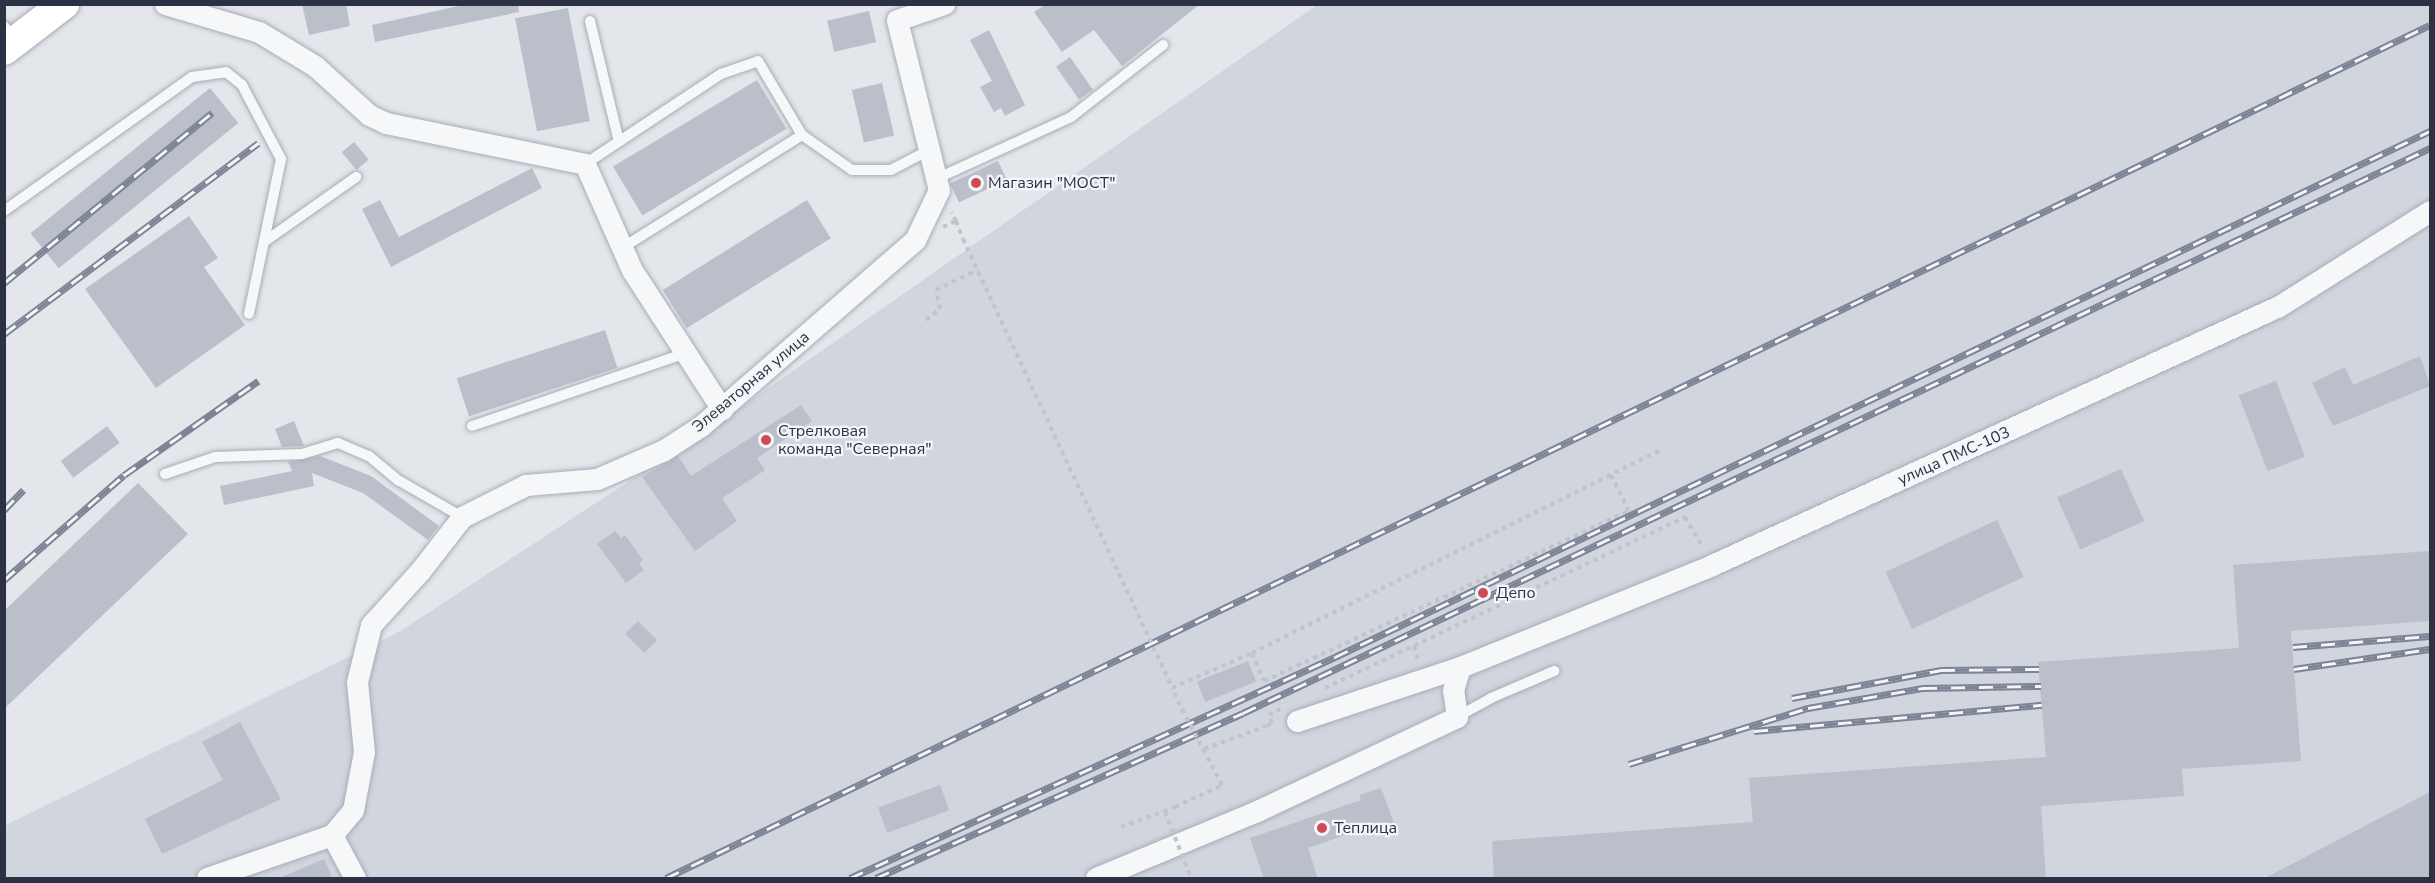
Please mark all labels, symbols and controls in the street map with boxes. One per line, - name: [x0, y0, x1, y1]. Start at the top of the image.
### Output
- place label: Магазин "МОСТ": [988, 173, 1115, 193]
- marker: Магазин "МОСТ": [969, 176, 983, 190]
- street label: Элеваторная улица: [689, 327, 813, 437]
- place label: Стрелковая команда "Северная": [778, 421, 932, 459]
- street label: улица ПМС-103: [1895, 423, 2013, 489]
- marker: Стрелковая команда "Северная": [759, 433, 773, 447]
- place label: Депо: [1496, 583, 1536, 603]
- marker: Депо: [1474, 584, 1492, 602]
- place label: Теплица: [1334, 818, 1397, 838]
- marker: Теплица: [1315, 821, 1329, 835]

